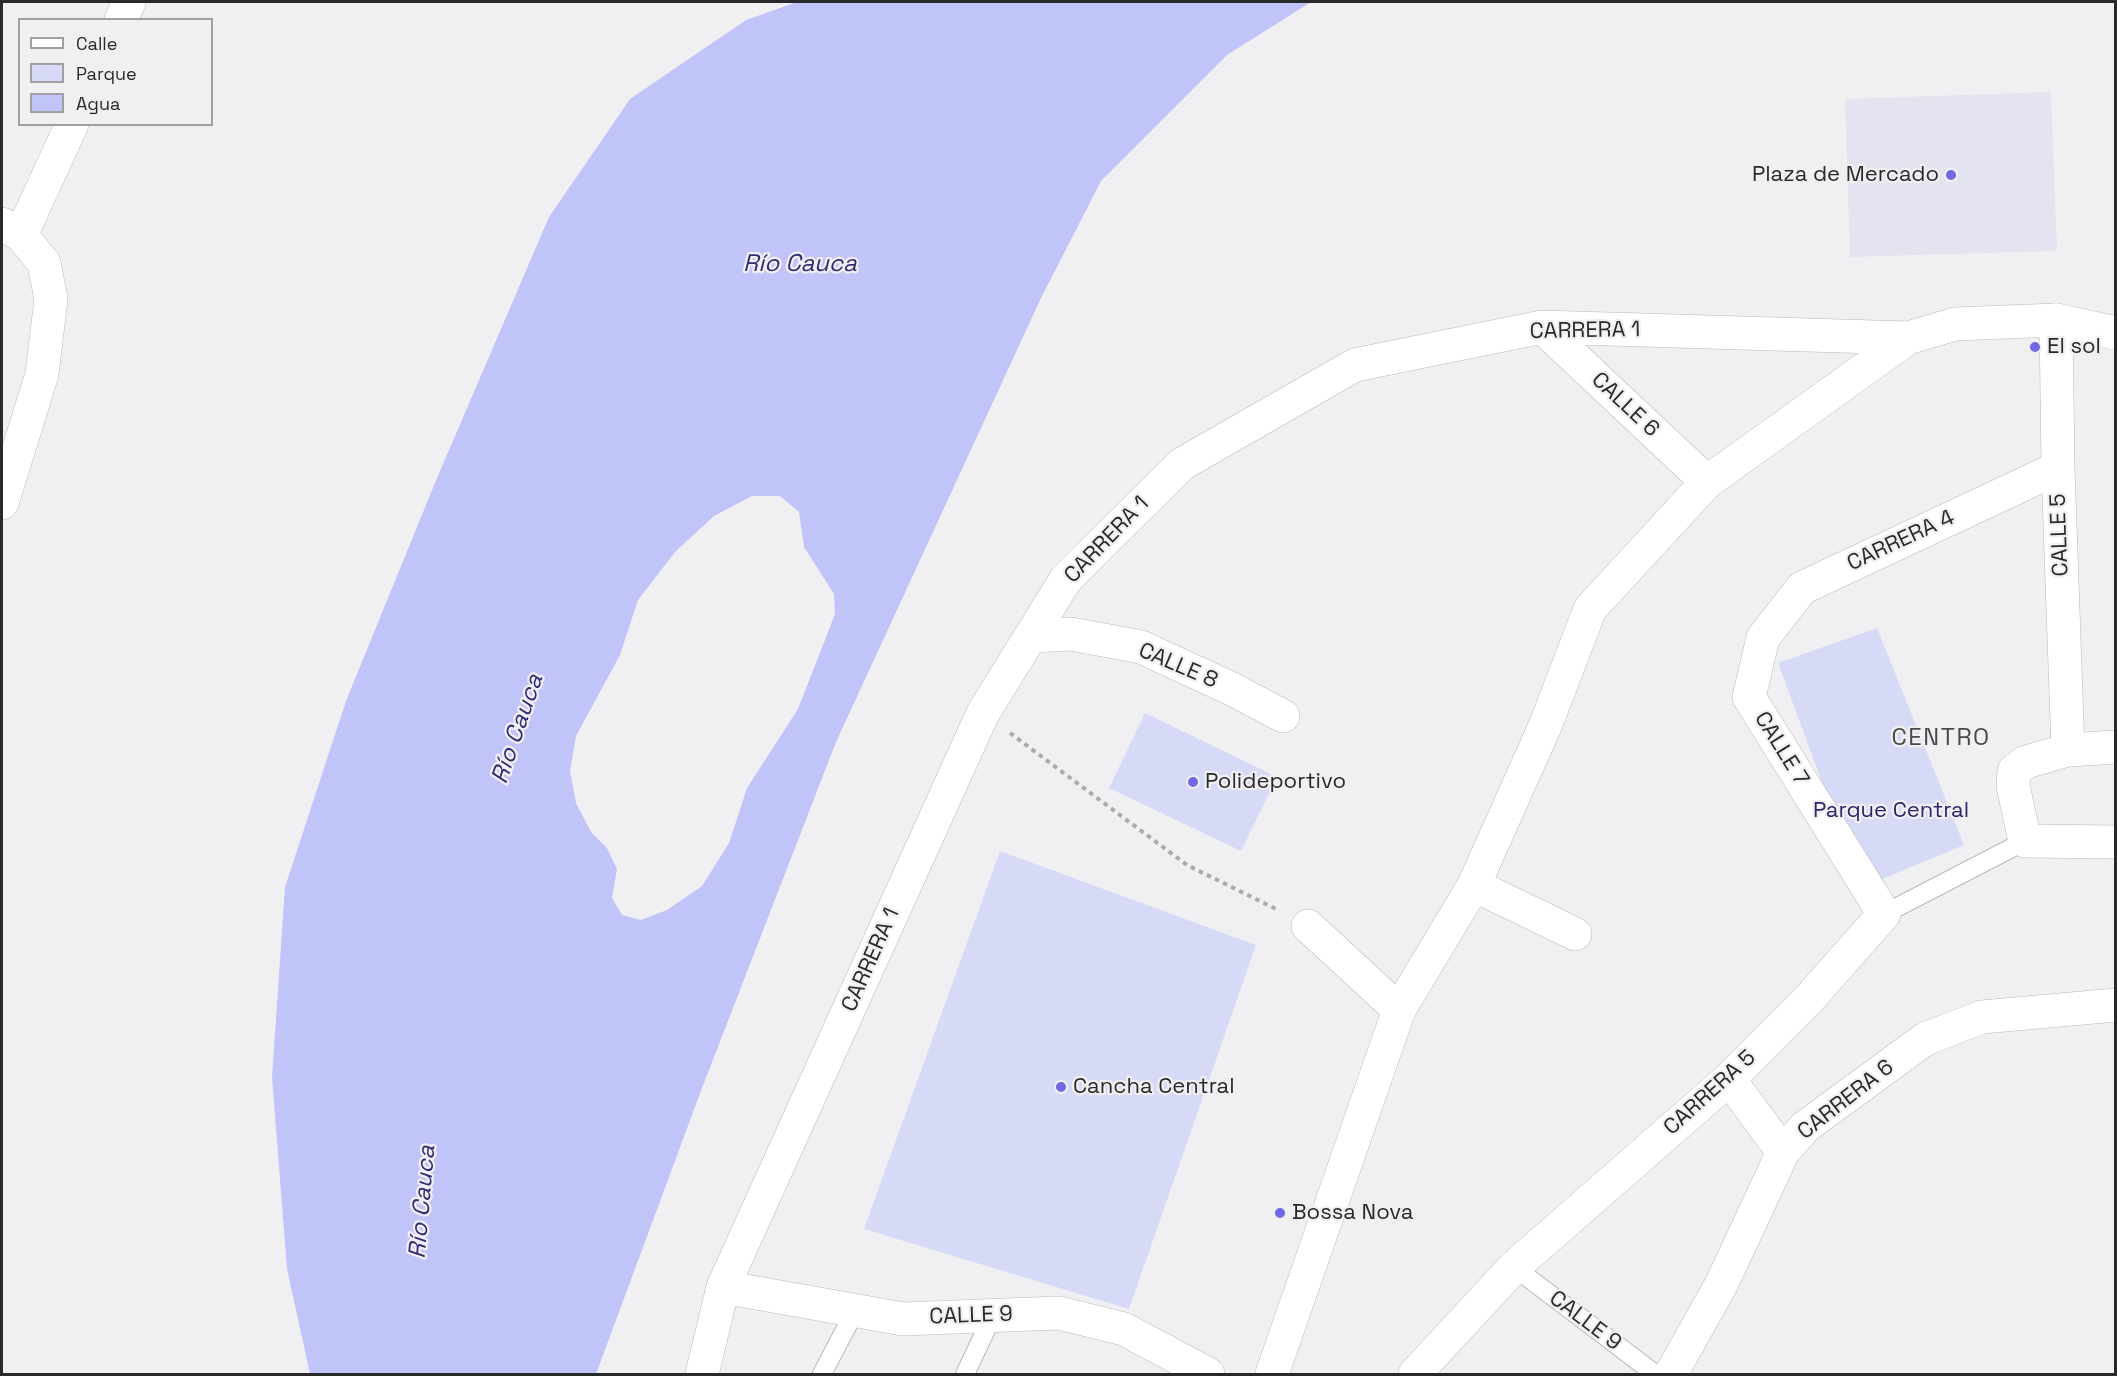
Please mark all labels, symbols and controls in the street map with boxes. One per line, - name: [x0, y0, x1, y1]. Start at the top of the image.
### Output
- legend: [18, 18, 213, 126]
- text: Calle: [76, 32, 117, 55]
- text: Parque: [76, 62, 137, 85]
- text: Agua: [76, 92, 120, 115]
- place label: Plaza de Mercado: [1752, 162, 1939, 188]
- marker: Plaza de Mercado: [1944, 168, 1958, 182]
- water label: Río Cauca: [743, 250, 857, 278]
- street label: CARRERA 1: [1529, 317, 1641, 345]
- place label: El sol: [2047, 334, 2101, 360]
- marker: El sol: [2028, 340, 2042, 354]
- street label: CALLE 6: [1586, 367, 1664, 443]
- street label: CARRERA 1: [1059, 491, 1155, 589]
- street label: CALLE 5: [2045, 493, 2075, 577]
- street label: CARRERA 4: [1843, 505, 1959, 577]
- street label: CALLE 8: [1134, 638, 1222, 694]
- water label: Río Cauca: [486, 671, 550, 787]
- street label: CALLE 7: [1748, 707, 1814, 791]
- district label: CENTRO: [1891, 724, 1991, 752]
- place label: Polideportivo: [1205, 769, 1346, 795]
- marker: Polideportivo: [1186, 775, 1200, 789]
- park label: Parque Central: [1813, 798, 1969, 824]
- street label: CARRERA 1: [836, 904, 906, 1016]
- street label: CARRERA 5: [1659, 1045, 1761, 1141]
- street label: CARRERA 6: [1793, 1054, 1899, 1146]
- place label: Cancha Central: [1073, 1074, 1235, 1100]
- marker: Cancha Central: [1054, 1080, 1068, 1094]
- water label: Río Cauca: [404, 1144, 442, 1260]
- place label: Bossa Nova: [1292, 1200, 1413, 1226]
- marker: Bossa Nova: [1273, 1206, 1287, 1220]
- street label: CALLE 9: [1544, 1285, 1626, 1357]
- street label: CALLE 9: [929, 1301, 1013, 1331]

